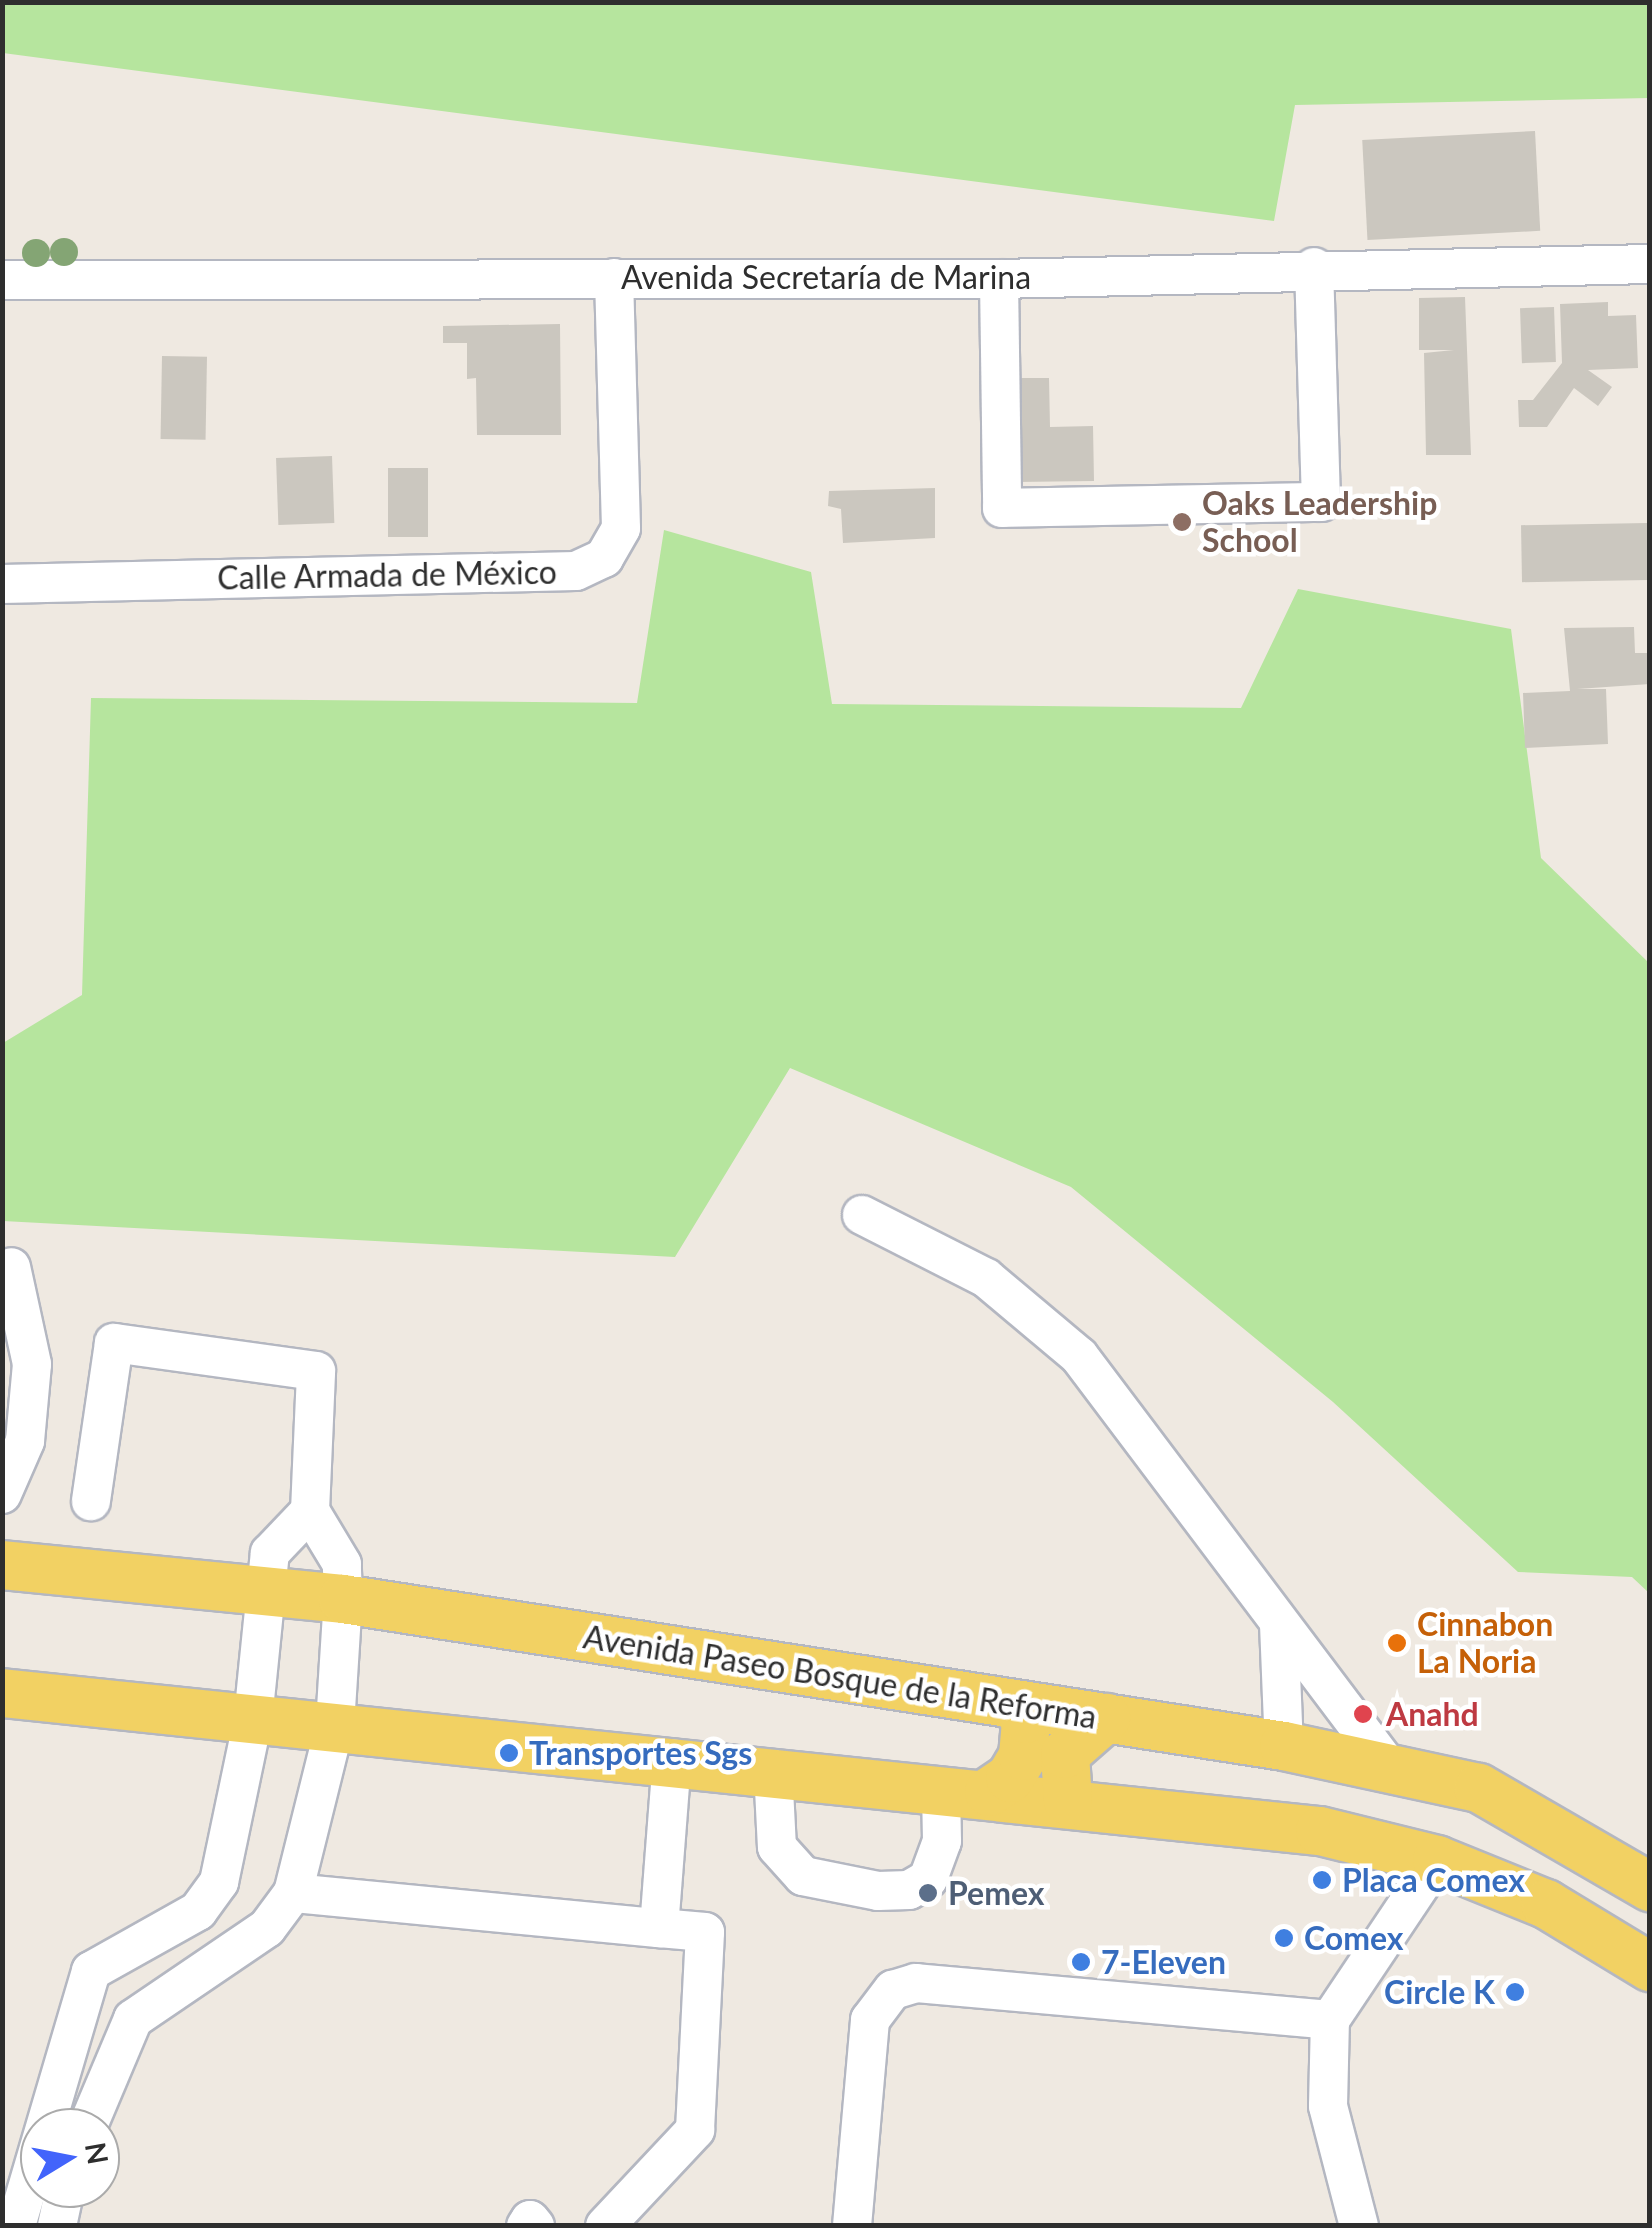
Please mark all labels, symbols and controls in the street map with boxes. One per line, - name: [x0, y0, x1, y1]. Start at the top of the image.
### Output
- street label: Avenida Secretaría de Marina: [621, 258, 1031, 296]
- place label: Oaks Leadership School: [1202, 485, 1437, 560]
- marker: Oaks Leadership School: [1171, 511, 1193, 533]
- street label: Calle Armada de México: [216, 553, 558, 597]
- place label: Cinnabon La Noria: [1417, 1606, 1553, 1681]
- street label: Avenida Paseo Bosque de la Reforma: [581, 1617, 1099, 1737]
- marker: Cinnabon La Noria: [1386, 1632, 1408, 1654]
- place label: Anahd: [1386, 1695, 1479, 1733]
- marker: Anahd: [1350, 1701, 1376, 1727]
- place label: Transportes Sgs: [529, 1734, 752, 1772]
- marker: Transportes Sgs: [498, 1742, 520, 1764]
- place label: Placa Comex: [1342, 1861, 1525, 1899]
- marker: Placa Comex: [1311, 1869, 1333, 1891]
- place label: Pemex: [948, 1874, 1044, 1912]
- marker: Pemex: [917, 1882, 939, 1904]
- place label: Comex: [1304, 1919, 1404, 1957]
- marker: Comex: [1273, 1927, 1295, 1949]
- place label: 7-Eleven: [1101, 1943, 1226, 1981]
- marker: 7-Eleven: [1070, 1951, 1092, 1973]
- place label: Circle K: [1384, 1973, 1495, 2011]
- marker: Circle K: [1504, 1981, 1526, 2003]
- north arrow: [20, 2108, 120, 2208]
- text: N: [79, 2140, 116, 2167]

